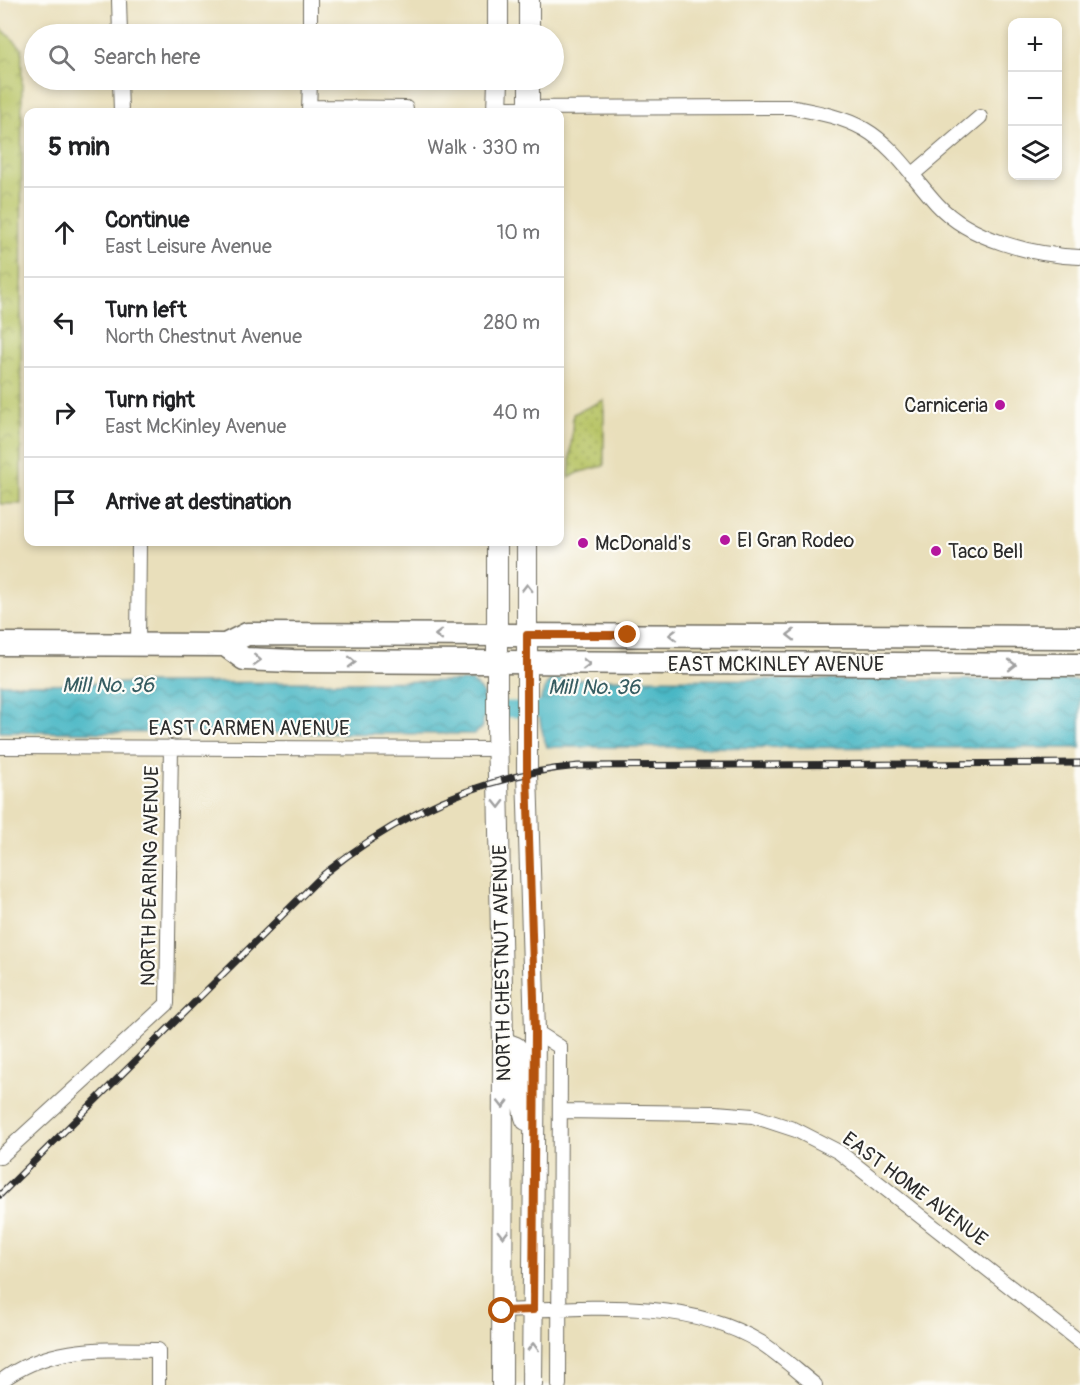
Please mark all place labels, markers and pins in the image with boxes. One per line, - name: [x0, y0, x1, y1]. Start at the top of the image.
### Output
- place label: Carniceria: [904, 393, 988, 418]
- marker: Carniceria: [993, 398, 1007, 412]
- place label: El Gran Rodeo: [737, 528, 854, 553]
- place label: McDonald's: [595, 531, 691, 556]
- marker: El Gran Rodeo: [718, 533, 732, 547]
- marker: McDonald's: [576, 536, 590, 550]
- place label: Taco Bell: [948, 539, 1023, 564]
- marker: Taco Bell: [929, 544, 943, 558]

